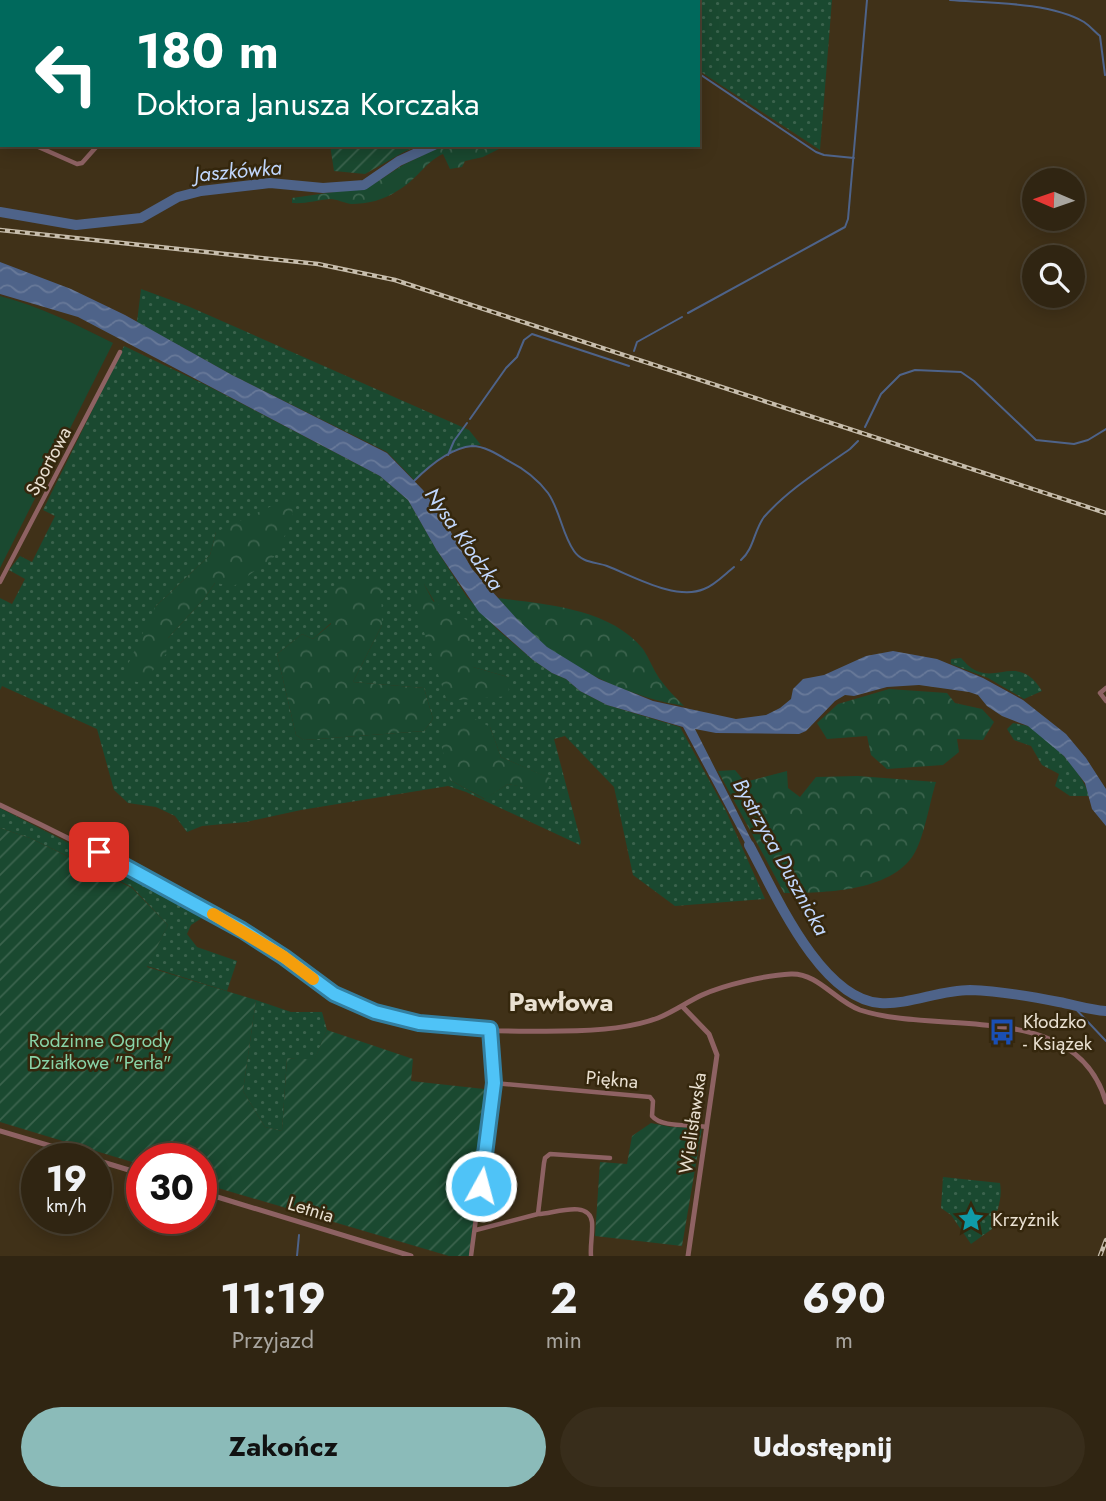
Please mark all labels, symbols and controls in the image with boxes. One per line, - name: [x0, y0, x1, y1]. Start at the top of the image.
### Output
- text: 180 m: [136, 16, 279, 86]
- icon: left: [21, 28, 112, 119]
- text: Doktora Janusza Korczaka: [136, 81, 480, 127]
- water label: Jaszkówka: [189, 152, 284, 190]
- north arrow: [1022, 168, 1085, 231]
- map controls: [1022, 168, 1085, 308]
- button: search: [1022, 245, 1085, 308]
- street label: Sportowa: [19, 422, 78, 501]
- water label: Nysa Kłodzka: [417, 481, 511, 597]
- water label: Bystrzyca Dusznicka: [725, 773, 837, 941]
- pin: [69, 822, 129, 882]
- icon: arrive: [80, 833, 118, 871]
- district label: Pawłowa: [509, 983, 613, 1021]
- place label: Kłodzko - Książek: [1023, 1008, 1093, 1057]
- bus stop icon: Kłodzko - Książek: [987, 1017, 1017, 1047]
- park label: Rodzinne Ogrody Działkowe "Perła": [28, 1027, 172, 1076]
- street label: Piękna: [585, 1064, 639, 1095]
- street label: Wielisławska: [672, 1071, 713, 1175]
- speed limit sign: 30: [126, 1143, 217, 1234]
- position arrow: [444, 1149, 518, 1223]
- text: 19: [46, 1154, 87, 1204]
- street label: Letnia: [284, 1190, 337, 1229]
- text: km/h: [46, 1193, 87, 1219]
- place icon: Krzyżnik: [956, 1204, 986, 1234]
- place label: Krzyżnik: [992, 1206, 1060, 1233]
- text: 11:19: [220, 1268, 326, 1329]
- text: 2: [550, 1268, 578, 1329]
- text: 690: [802, 1268, 886, 1329]
- text: Przyjazd: [232, 1323, 314, 1357]
- text: min: [546, 1323, 582, 1357]
- text: m: [835, 1323, 853, 1357]
- button: Zakończ: [21, 1407, 546, 1487]
- button: Udostępnij: [560, 1407, 1085, 1487]

